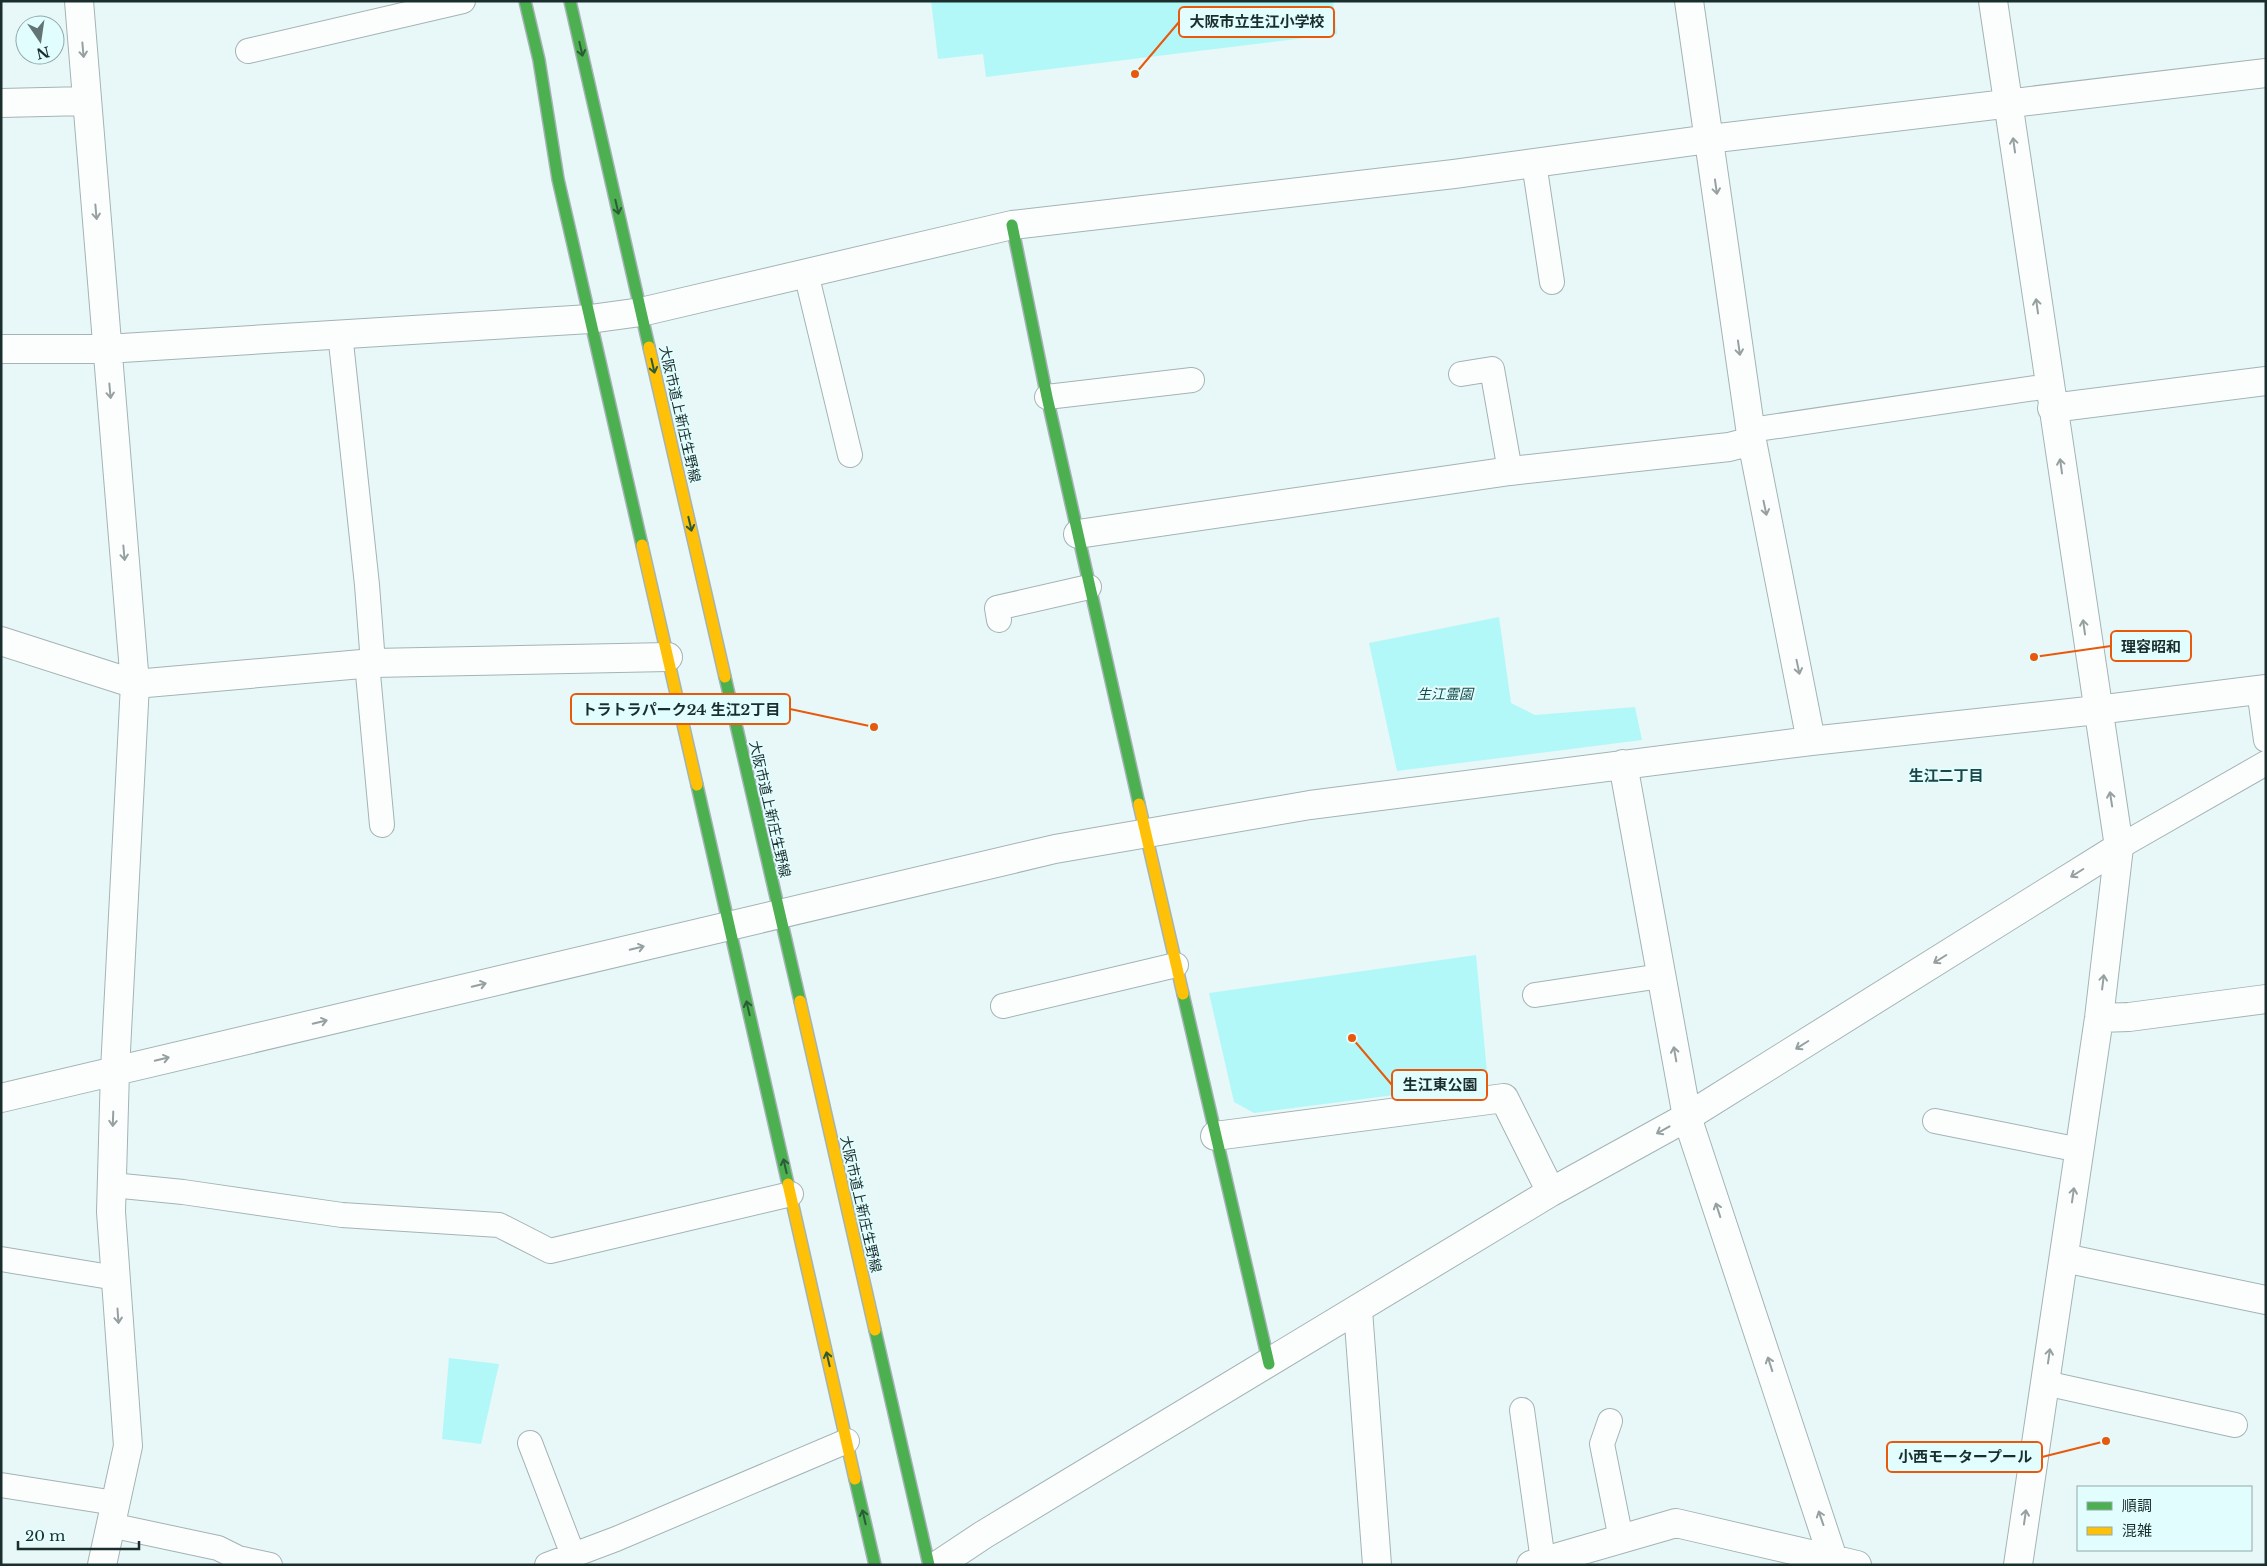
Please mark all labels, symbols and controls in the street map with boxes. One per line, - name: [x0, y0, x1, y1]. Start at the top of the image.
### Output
- callout: 大阪市立生江小学校: [1179, 7, 1334, 37]
- text: 大阪市立生江小学校: [1189, 12, 1325, 31]
- north arrow: [15, 15, 65, 65]
- one-way arrow: [577, 40, 586, 56]
- text: N: [34, 42, 51, 63]
- one-way arrow: [78, 42, 87, 58]
- one-way arrow: [2009, 137, 2019, 153]
- one-way arrow: [1711, 179, 1721, 195]
- one-way arrow: [613, 199, 622, 215]
- one-way arrow: [91, 204, 100, 220]
- one-way arrow: [2032, 298, 2042, 314]
- one-way arrow: [1735, 339, 1745, 355]
- street label: 大阪市道上新庄生野線: [655, 344, 705, 484]
- one-way arrow: [649, 357, 658, 373]
- one-way arrow: [105, 383, 115, 399]
- one-way arrow: [2055, 459, 2065, 475]
- one-way arrow: [1761, 500, 1771, 516]
- one-way arrow: [685, 516, 695, 532]
- one-way arrow: [119, 545, 129, 561]
- one-way arrow: [2079, 620, 2089, 636]
- callout: 理容昭和: [2111, 631, 2191, 661]
- text: 理容昭和: [2121, 637, 2181, 656]
- one-way arrow: [1794, 659, 1803, 675]
- park label: 生江霊園: [1417, 685, 1475, 703]
- callout: トラトラパーク24 生江2丁目: [571, 694, 790, 724]
- text: トラトラパーク24 生江2丁目: [582, 700, 780, 719]
- street label: 大阪市道上新庄生野線: [745, 739, 795, 879]
- district label: 生江二丁目: [1908, 766, 1984, 785]
- one-way arrow: [2106, 791, 2116, 807]
- one-way arrow: [2071, 868, 2085, 878]
- one-way arrow: [628, 943, 644, 952]
- one-way arrow: [1933, 955, 1947, 965]
- one-way arrow: [2098, 974, 2108, 990]
- one-way arrow: [470, 980, 486, 989]
- one-way arrow: [743, 1000, 752, 1016]
- one-way arrow: [312, 1017, 328, 1026]
- one-way arrow: [1795, 1041, 1809, 1051]
- one-way arrow: [1670, 1046, 1680, 1062]
- one-way arrow: [154, 1054, 170, 1063]
- callout: 生江東公園: [1392, 1070, 1487, 1100]
- text: 生江東公園: [1402, 1075, 1478, 1094]
- one-way arrow: [109, 1111, 118, 1127]
- one-way arrow: [1656, 1125, 1671, 1135]
- street label: 大阪市道上新庄生野線: [836, 1134, 886, 1274]
- one-way arrow: [780, 1159, 789, 1175]
- one-way arrow: [2068, 1187, 2078, 1203]
- one-way arrow: [1713, 1203, 1722, 1218]
- one-way arrow: [114, 1308, 123, 1324]
- one-way arrow: [2045, 1348, 2055, 1364]
- one-way arrow: [823, 1351, 832, 1367]
- one-way arrow: [1764, 1357, 1774, 1373]
- callout: 小西モータープール: [1887, 1442, 2042, 1472]
- text: 小西モータープール: [1898, 1447, 2032, 1466]
- legend: [2077, 1486, 2252, 1551]
- text: 順調: [2122, 1496, 2152, 1515]
- one-way arrow: [2021, 1509, 2031, 1525]
- one-way arrow: [859, 1510, 868, 1526]
- one-way arrow: [1816, 1511, 1825, 1527]
- scale bar: [18, 1518, 139, 1550]
- text: 混雑: [2122, 1521, 2152, 1540]
- text: 20 m: [25, 1526, 65, 1545]

